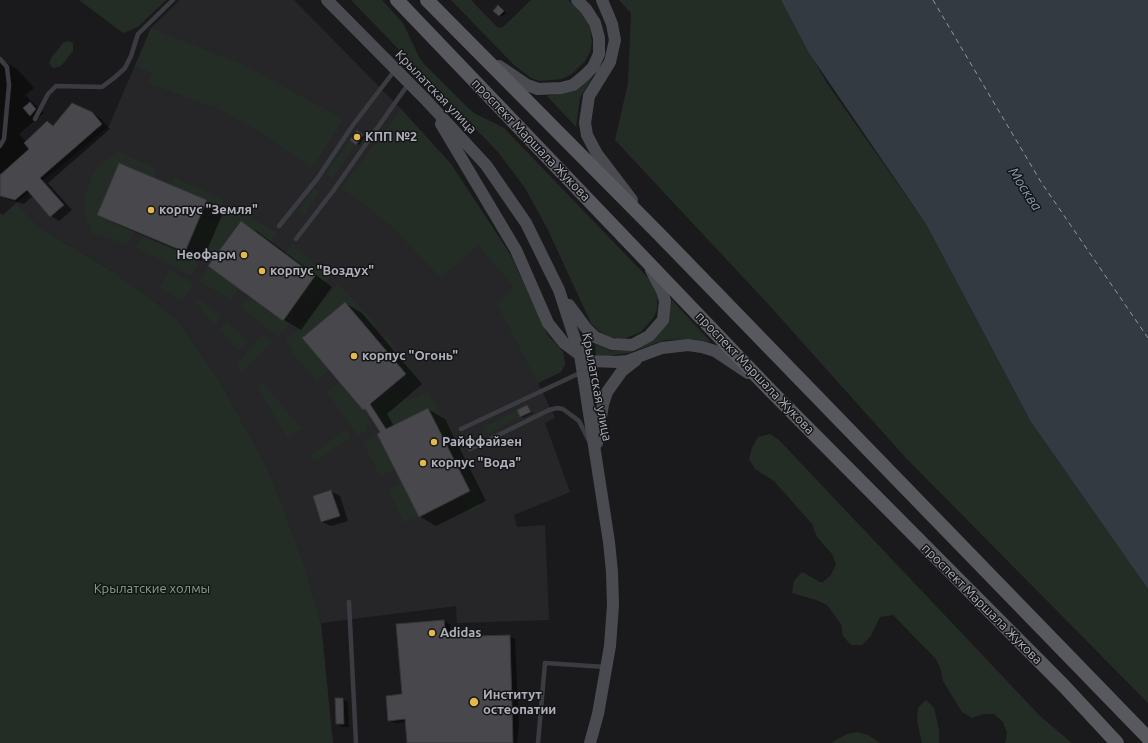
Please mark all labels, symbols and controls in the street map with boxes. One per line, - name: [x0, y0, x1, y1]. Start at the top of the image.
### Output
- street label: Крылатская улица: [392, 47, 480, 137]
- street label: проспект Маршала Жукова: [468, 76, 594, 204]
- place label: КПП №2: [365, 129, 417, 145]
- marker: КПП №2: [352, 132, 362, 142]
- water label: Москва: [1005, 164, 1045, 214]
- place label: корпус "Земля": [159, 202, 258, 218]
- marker: корпус "Земля": [146, 205, 156, 215]
- place label: Неофарм: [176, 247, 236, 263]
- marker: Неофарм: [239, 250, 249, 260]
- place label: корпус "Воздух": [270, 263, 374, 279]
- marker: корпус "Воздух": [257, 266, 267, 276]
- street label: проспект Маршала Жукова: [692, 309, 818, 437]
- street label: Крылатская улица: [579, 331, 615, 443]
- place label: корпус "Огонь": [362, 348, 458, 364]
- marker: корпус "Огонь": [349, 351, 359, 361]
- place label: Райффайзен: [442, 434, 522, 450]
- marker: Райффайзен: [429, 437, 439, 447]
- place label: корпус "Вода": [431, 455, 521, 471]
- marker: корпус "Вода": [418, 458, 428, 468]
- street label: проспект Маршала Жукова: [919, 541, 1045, 667]
- park label: Крылатские холмы: [94, 581, 210, 597]
- place label: Adidas: [440, 625, 481, 641]
- marker: Adidas: [427, 628, 437, 638]
- place label: Институт остеопатии: [483, 687, 556, 718]
- marker: Институт остеопатии: [468, 696, 480, 708]

